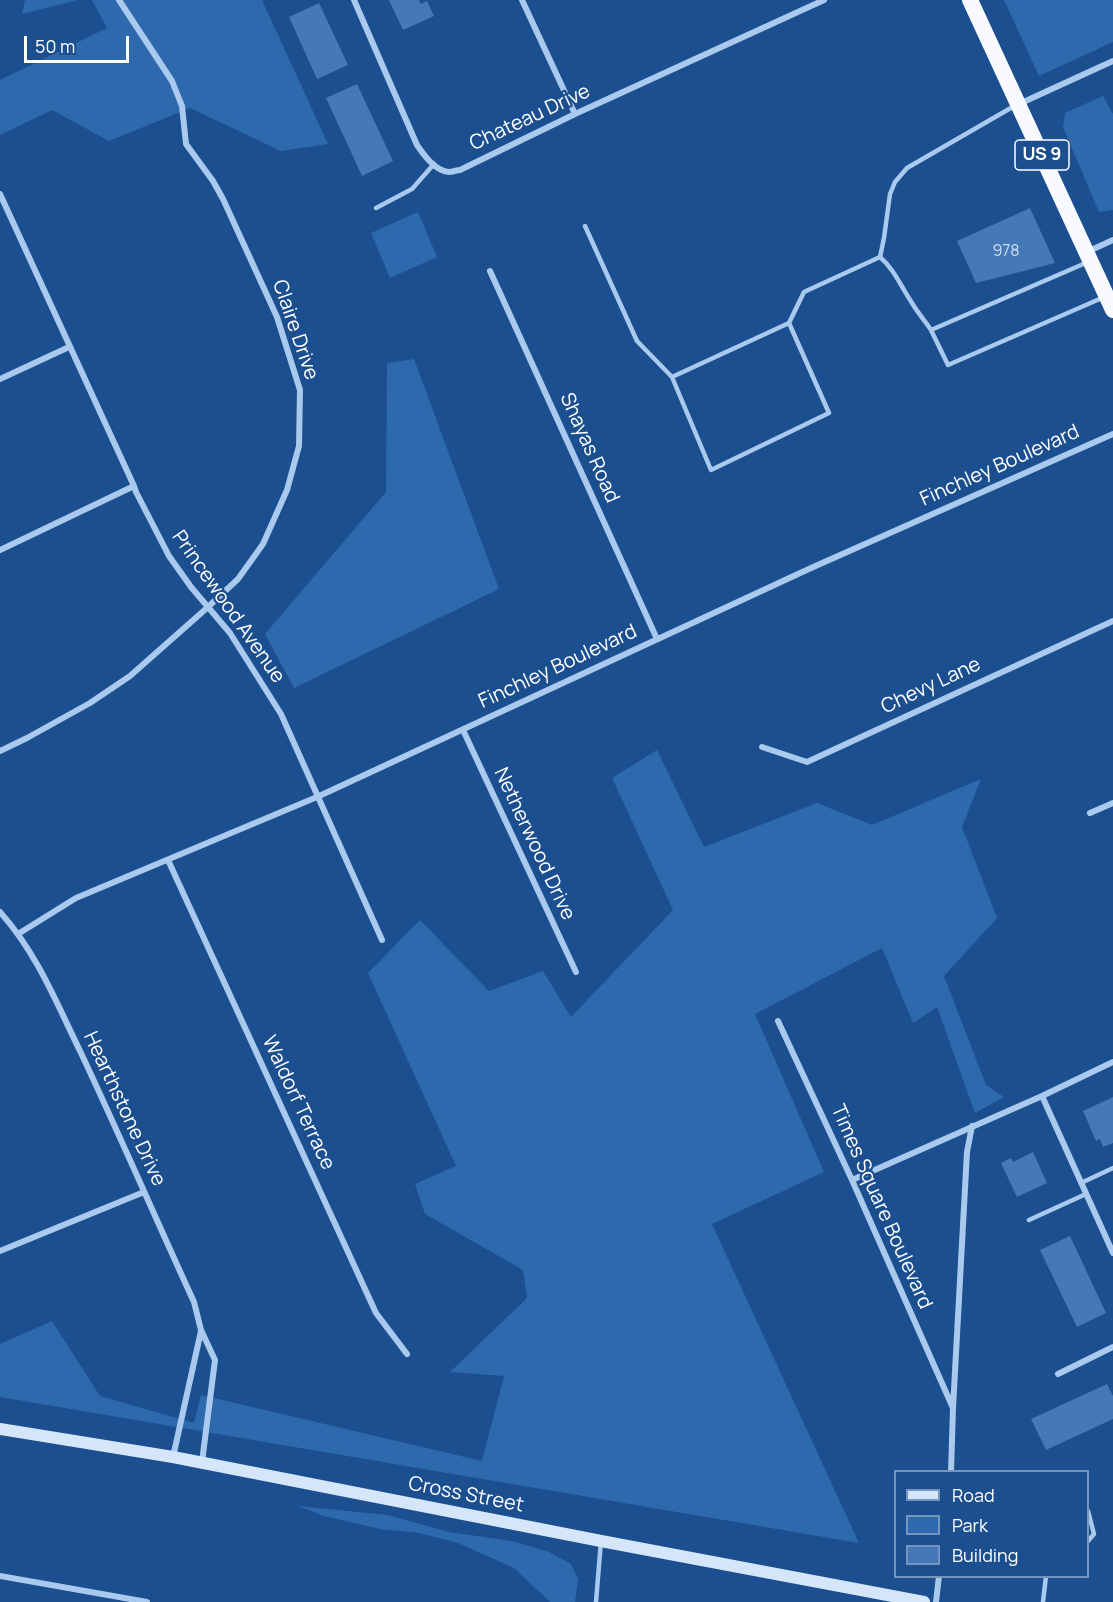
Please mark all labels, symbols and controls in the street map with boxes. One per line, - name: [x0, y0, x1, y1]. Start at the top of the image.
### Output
- scale bar: [27, 24, 132, 62]
- text: 50 m: [35, 34, 75, 58]
- street label: Chateau Drive: [466, 80, 594, 156]
- road number: US 9: [1015, 140, 1069, 170]
- house number: 978: [992, 242, 1020, 262]
- street label: Claire Drive: [267, 277, 323, 383]
- street label: Shayas Road: [554, 389, 624, 507]
- street label: Finchley Boulevard: [917, 420, 1083, 512]
- street label: Princewood Avenue: [166, 526, 290, 688]
- street label: Finchley Boulevard: [475, 620, 641, 714]
- street label: Chevy Lane: [877, 653, 985, 719]
- street label: Netherwood Drive: [488, 764, 580, 924]
- street label: Hearthstone Drive: [78, 1028, 170, 1190]
- street label: Waldorf Terrace: [256, 1032, 340, 1174]
- street label: Times Square Boulevard: [825, 1101, 937, 1313]
- legend: [894, 1470, 1089, 1578]
- street label: Cross Street: [406, 1472, 526, 1518]
- text: Road: [952, 1483, 995, 1507]
- text: Park: [952, 1513, 988, 1537]
- text: Building: [952, 1543, 1018, 1567]

